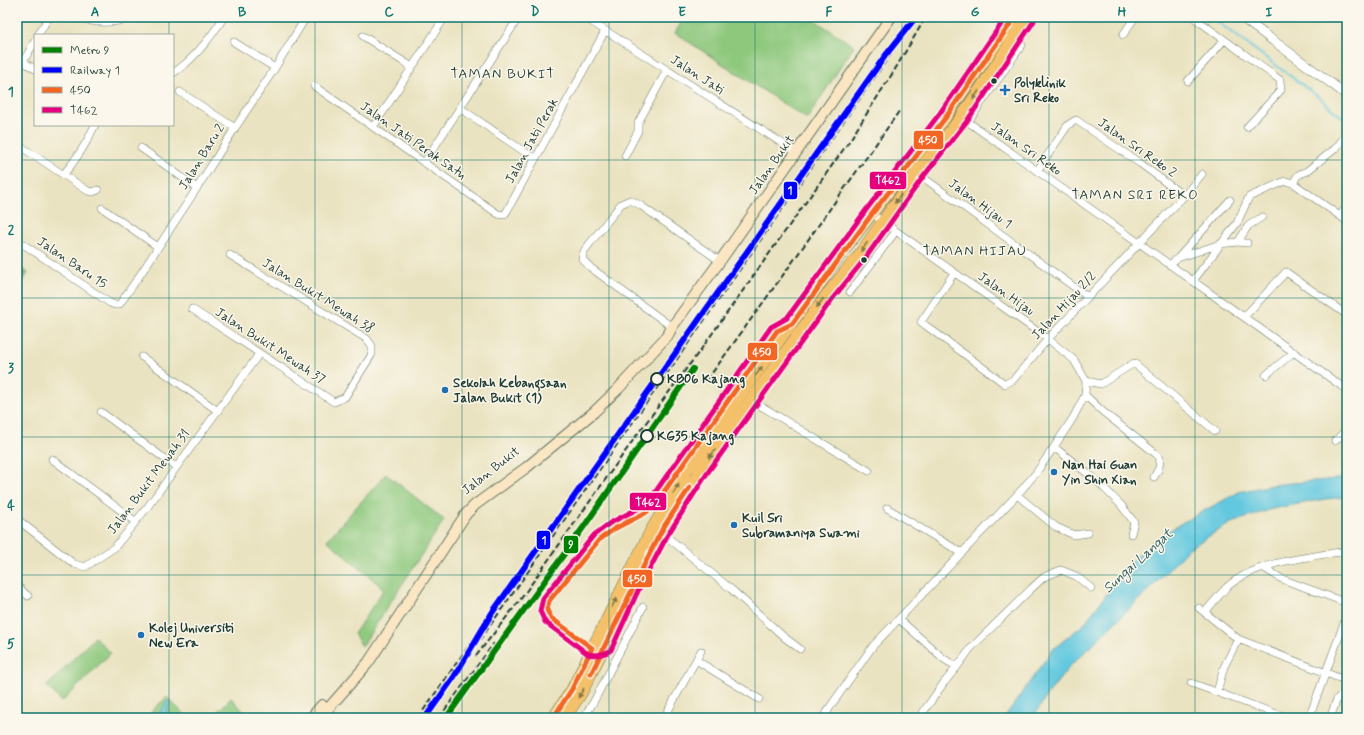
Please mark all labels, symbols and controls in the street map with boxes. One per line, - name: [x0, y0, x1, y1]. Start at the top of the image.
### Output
- text: A: [91, 4, 99, 21]
- text: B: [238, 4, 247, 21]
- text: C: [384, 4, 394, 21]
- text: D: [531, 4, 540, 21]
- text: E: [678, 4, 686, 21]
- text: F: [826, 4, 833, 21]
- text: G: [971, 4, 980, 21]
- text: H: [1118, 4, 1127, 21]
- text: I: [1266, 4, 1273, 21]
- legend: [34, 34, 174, 126]
- text: Metro 9: [70, 43, 109, 59]
- street label: Jalan Jati: [667, 51, 727, 99]
- text: Railway 1: [70, 63, 120, 79]
- district label: TAMAN BUKIT: [451, 65, 555, 83]
- place label: Polyklinik Sri Reko: [1014, 75, 1067, 107]
- unlabelled marker: [989, 76, 999, 86]
- text: 450: [70, 83, 91, 99]
- text: 1: [8, 84, 14, 101]
- marker: Polyklinik Sri Reko: [999, 84, 1011, 96]
- one-way arrow: [972, 89, 980, 100]
- street label: Jalan Jati Perak: [502, 95, 563, 187]
- street label: Jalan Jati Perak Satu: [357, 98, 470, 184]
- text: T462: [70, 103, 98, 119]
- street label: Jalan Sri Reko 2: [1094, 115, 1180, 182]
- street label: Jalan Sri Reko: [987, 118, 1065, 180]
- street label: Jalan Baru 2: [175, 120, 229, 193]
- line badge: 450: [913, 130, 944, 150]
- street label: Jalan Bukit: [745, 132, 799, 198]
- text: 450: [919, 134, 938, 148]
- line badge: T462: [869, 171, 907, 190]
- text: T462: [875, 174, 901, 188]
- street label: Jalan Hijau 1: [945, 175, 1015, 233]
- line badge: 1: [783, 181, 798, 200]
- text: 1: [788, 184, 793, 198]
- district label: TAMAN SRI REKO: [1071, 186, 1199, 204]
- one-way arrow: [894, 193, 902, 204]
- text: 2: [8, 222, 15, 239]
- street label: Jalan Baru 15: [34, 233, 110, 293]
- one-way arrow: [860, 242, 868, 253]
- district label: TAMAN HIJAU: [923, 242, 1027, 260]
- street label: Jalan Bukit Mewah 38: [259, 255, 377, 337]
- unlabelled marker: [859, 255, 869, 265]
- street label: Jalan Hijau: [974, 268, 1038, 320]
- street label: Jalan Hijau 2/2: [1028, 268, 1100, 344]
- one-way arrow: [816, 298, 824, 308]
- street label: Jalan Bukit Mewah 37: [212, 304, 329, 388]
- line badge: 450: [747, 342, 778, 361]
- text: 450: [753, 346, 772, 360]
- text: 3: [8, 360, 14, 377]
- one-way arrow: [755, 365, 763, 376]
- place label: KB06 Kajang: [667, 371, 745, 389]
- marker: KB06 Kajang: [650, 372, 664, 386]
- place label: Sekolah Kebangsaan Jalan Bukit (1): [453, 375, 567, 407]
- marker: Sekolah Kebangsaan Jalan Bukit (1): [440, 385, 450, 395]
- street label: Jalan Bukit Mewah 31: [104, 426, 194, 538]
- place label: KG35 Kajang: [657, 428, 735, 446]
- marker: KG35 Kajang: [640, 429, 654, 443]
- street label: Jalan Bukit: [459, 443, 523, 499]
- one-way arrow: [708, 449, 716, 460]
- place label: Nan Hai Guan Yin Shin Xian: [1062, 457, 1137, 489]
- marker: Nan Hai Guan Yin Shin Xian: [1049, 467, 1059, 477]
- one-way arrow: [673, 483, 680, 495]
- line badge: T462: [629, 492, 667, 511]
- text: T462: [635, 496, 661, 510]
- text: 4: [7, 498, 15, 515]
- place label: Kuil Sri Subramaniya Swami: [742, 510, 860, 542]
- marker: Kuil Sri Subramaniya Swami: [729, 520, 739, 530]
- water label: Sungai Langat: [1099, 524, 1179, 599]
- line badge: 1: [536, 530, 551, 550]
- text: 1: [542, 534, 547, 548]
- line badge: 9: [563, 535, 579, 554]
- text: 9: [568, 538, 574, 552]
- line badge: 450: [622, 569, 653, 588]
- text: 450: [628, 573, 647, 587]
- one-way arrow: [611, 597, 617, 608]
- place label: Kolej Universiti New Era: [149, 620, 234, 652]
- marker: Kolej Universiti New Era: [136, 630, 146, 640]
- text: 5: [7, 636, 15, 653]
- one-way arrow: [577, 687, 584, 699]

